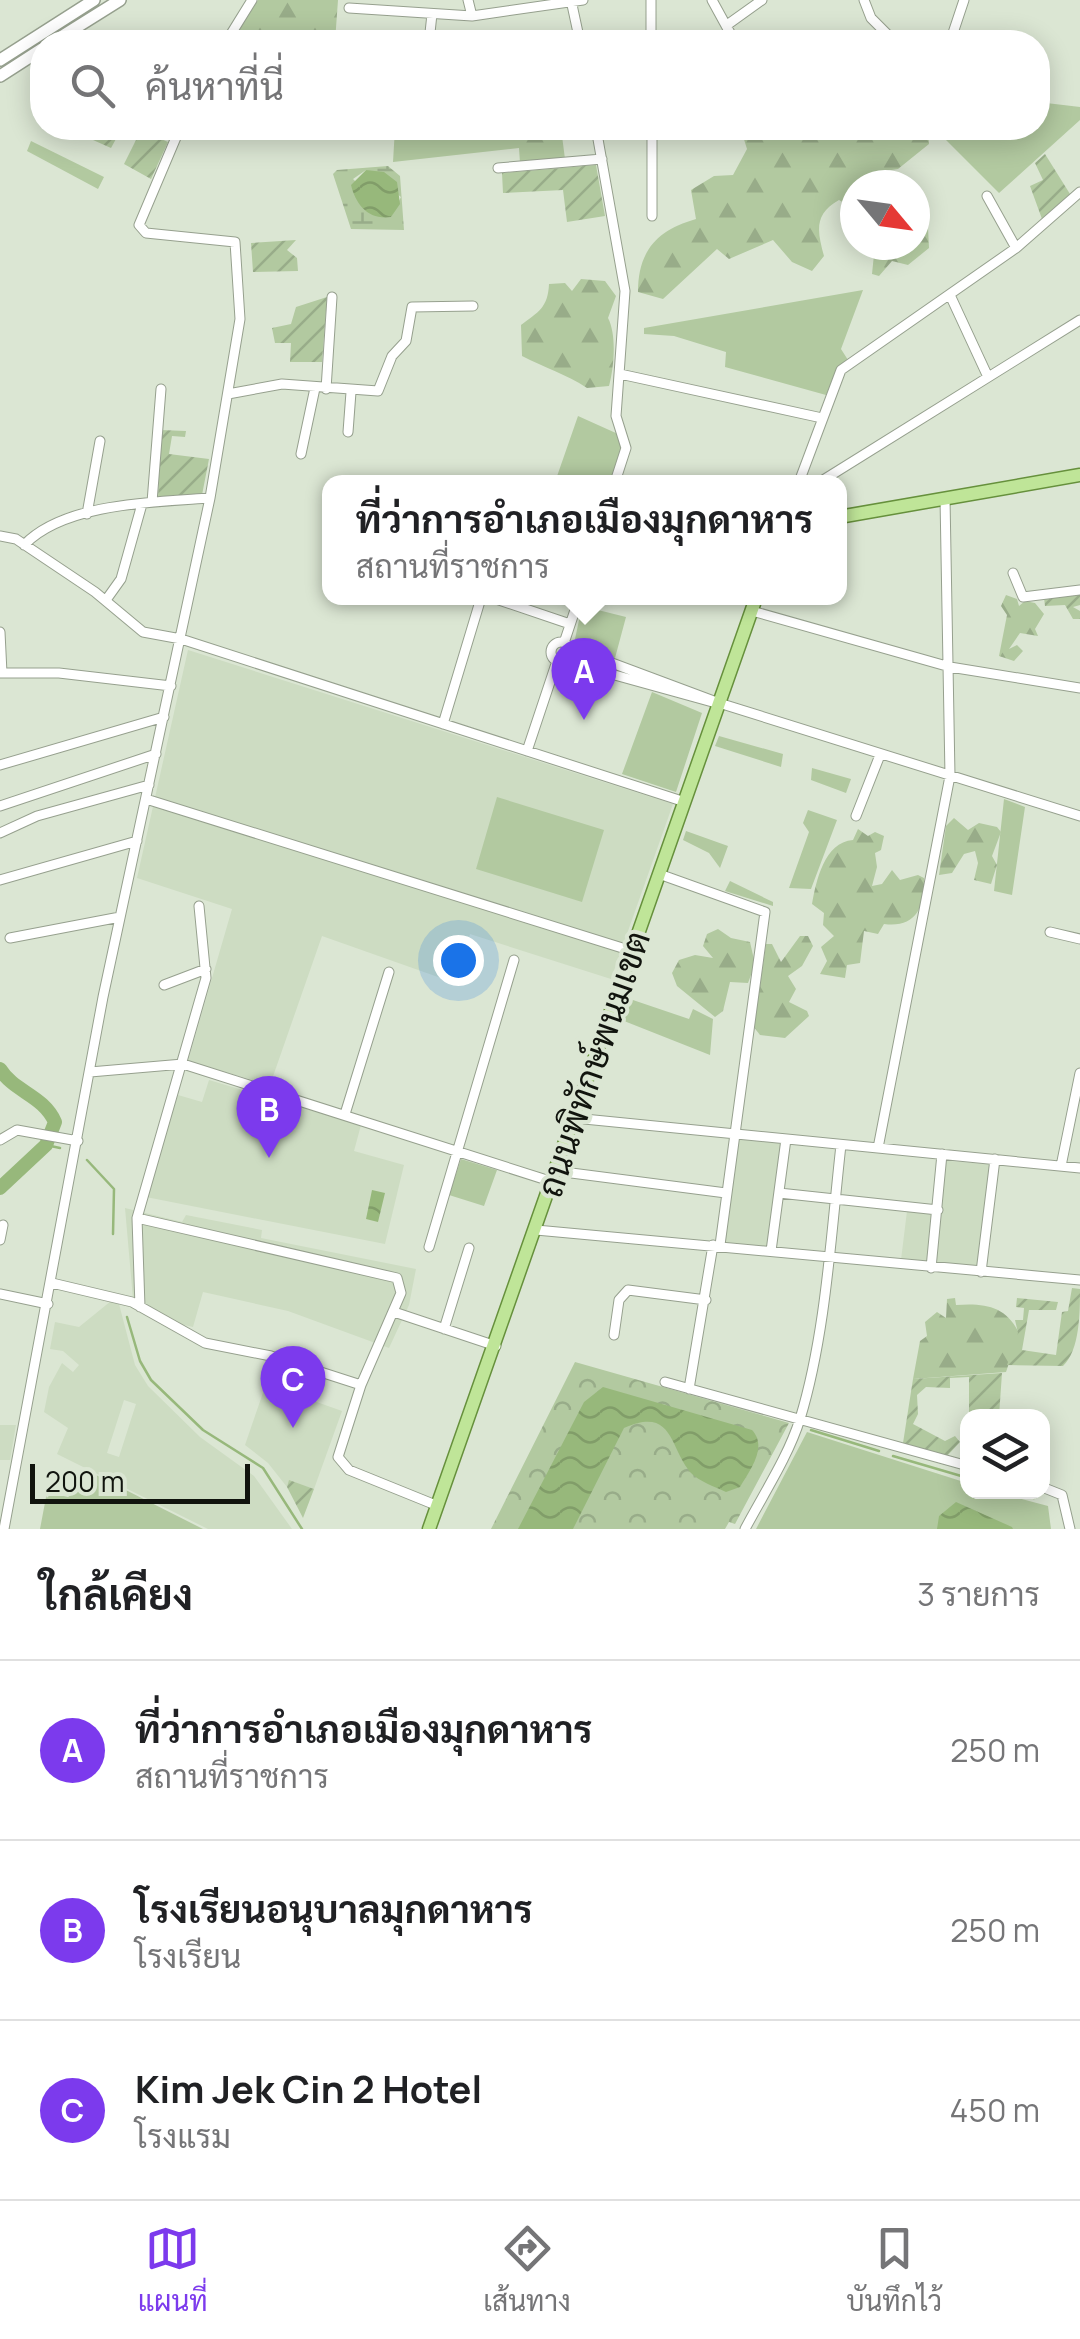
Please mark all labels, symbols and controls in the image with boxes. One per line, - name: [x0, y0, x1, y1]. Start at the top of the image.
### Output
- search box: [30, 30, 1050, 140]
- icon: search: [65, 58, 120, 113]
- text: ค้นหาที่นี่: [145, 59, 284, 111]
- north arrow: [840, 170, 930, 260]
- popup: [322, 475, 847, 605]
- text: ที่ว่าการอำเภอเมืองมุกดาหาร: [356, 492, 813, 544]
- text: สถานที่ราชการ: [356, 544, 550, 588]
- pin: A: [552, 638, 616, 720]
- street label: ถนนพิทักษ์พนมเขต: [525, 924, 661, 1203]
- your location: [433, 935, 484, 986]
- pin: B: [236, 1076, 302, 1158]
- pin: C: [260, 1346, 326, 1428]
- map controls: [960, 1409, 1050, 1499]
- button: layers: [960, 1409, 1050, 1499]
- scale bar: [30, 1459, 250, 1504]
- text: 200 m: [45, 1462, 124, 1500]
- text: ใกล้เคียง: [40, 1565, 193, 1623]
- text: 3 รายการ: [917, 1572, 1040, 1616]
- text: ที่ว่าการอำเภอเมืองมุกดาหาร: [135, 1702, 592, 1754]
- text: A: [62, 1728, 83, 1772]
- text: 250 m: [950, 1728, 1040, 1772]
- text: สถานที่ราชการ: [135, 1754, 329, 1798]
- text: โรงเรียนอนุบาลมุกดาหาร: [135, 1882, 533, 1934]
- text: B: [62, 1908, 83, 1952]
- text: 250 m: [950, 1908, 1040, 1952]
- text: โรงเรียน: [135, 1934, 241, 1978]
- text: Kim Jek Cin 2 Hotel: [135, 2062, 482, 2114]
- text: C: [61, 2088, 84, 2132]
- text: 450 m: [950, 2088, 1040, 2132]
- text: โรงแรม: [135, 2114, 231, 2158]
- tab: แผนที่: [138, 2221, 208, 2319]
- tab: เส้นทาง: [483, 2221, 571, 2319]
- tab: บันทึกไว้: [846, 2221, 942, 2319]

